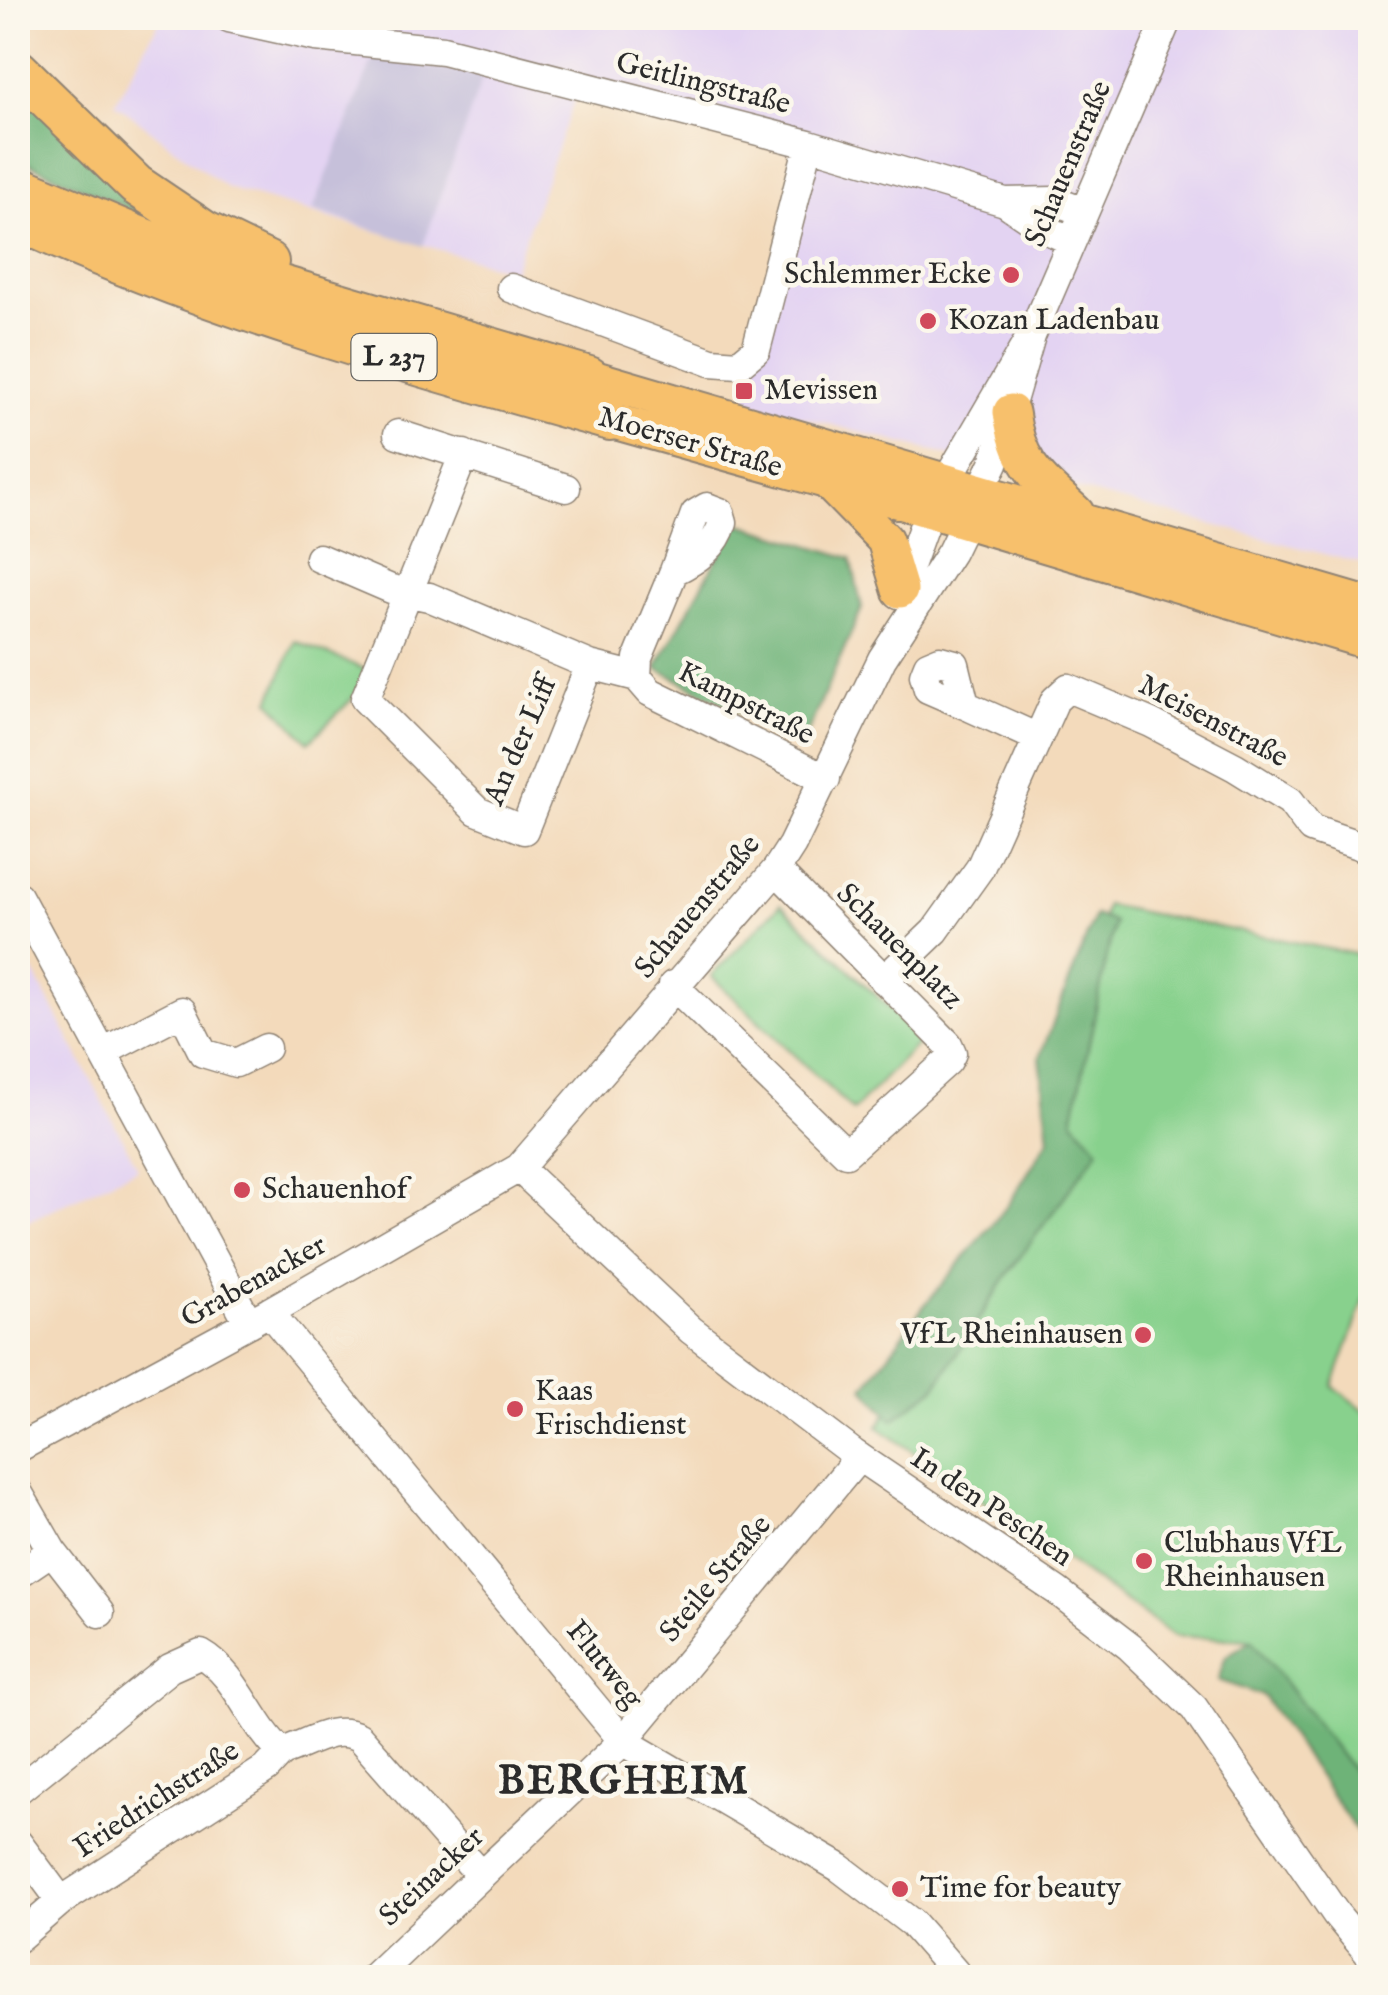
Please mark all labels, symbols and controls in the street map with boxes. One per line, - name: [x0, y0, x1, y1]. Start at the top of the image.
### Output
- street label: Geitlingstraße: [612, 44, 794, 124]
- street label: Schauenstraße: [1017, 75, 1121, 253]
- place label: Schlemmer Ecke: [784, 256, 991, 294]
- marker: Schlemmer Ecke: [1000, 264, 1022, 286]
- place label: Kozan Ladenbau: [948, 302, 1160, 340]
- marker: Kozan Ladenbau: [917, 310, 939, 332]
- road number: L 237: [352, 334, 436, 380]
- place label: Mevissen: [764, 372, 878, 410]
- marker: Mevissen: [733, 380, 755, 402]
- street label: Moerser Straße: [594, 399, 786, 487]
- street label: Kampstraße: [671, 653, 821, 755]
- street label: Meisenstraße: [1132, 667, 1294, 777]
- street label: An der Liff: [475, 668, 568, 812]
- street label: Schauenstraße: [627, 827, 769, 987]
- street label: Schauenplatz: [828, 876, 970, 1018]
- place label: Schauenhof: [262, 1171, 412, 1209]
- marker: Schauenhof: [231, 1179, 253, 1201]
- street label: Grabenacker: [175, 1227, 333, 1337]
- place label: VfL Rheinhausen: [899, 1316, 1123, 1354]
- marker: VfL Rheinhausen: [1132, 1324, 1154, 1346]
- place label: Kaas Frischdienst: [535, 1373, 686, 1445]
- marker: Kaas Frischdienst: [504, 1398, 526, 1420]
- street label: In den Peschen: [903, 1440, 1079, 1576]
- street label: Steile Straße: [652, 1508, 780, 1650]
- place label: Clubhaus VfL Rheinhausen: [1164, 1525, 1342, 1597]
- marker: Clubhaus VfL Rheinhausen: [1133, 1550, 1155, 1572]
- street label: Flutweg: [557, 1613, 652, 1717]
- street label: Friedrichstraße: [67, 1733, 247, 1867]
- district label: BERGHEIM: [498, 1757, 750, 1808]
- street label: Steinacker: [372, 1819, 492, 1935]
- place label: Time for beauty: [920, 1870, 1121, 1908]
- marker: Time for beauty: [889, 1878, 911, 1900]

